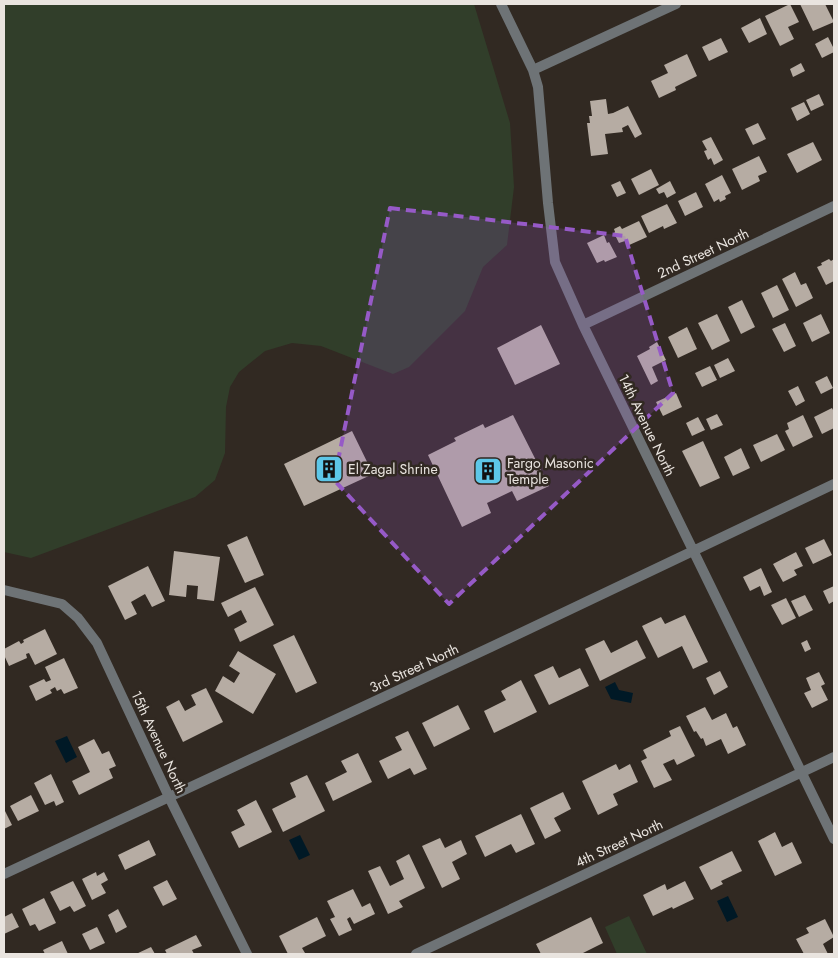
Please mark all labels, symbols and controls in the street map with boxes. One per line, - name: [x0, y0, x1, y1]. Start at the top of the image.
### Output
- street label: 2nd Street North: [654, 223, 752, 283]
- street label: 14th Avenue North: [614, 371, 680, 479]
- place label: Fargo Masonic Temple: [507, 453, 594, 489]
- building icon: El Zagal Shrine: [314, 454, 344, 484]
- building icon: Fargo Masonic Temple: [473, 456, 503, 486]
- place label: El Zagal Shrine: [348, 459, 438, 479]
- street label: 3rd Street North: [366, 639, 462, 697]
- street label: 15th Avenue North: [126, 688, 192, 796]
- street label: 4th Street North: [572, 814, 666, 872]

